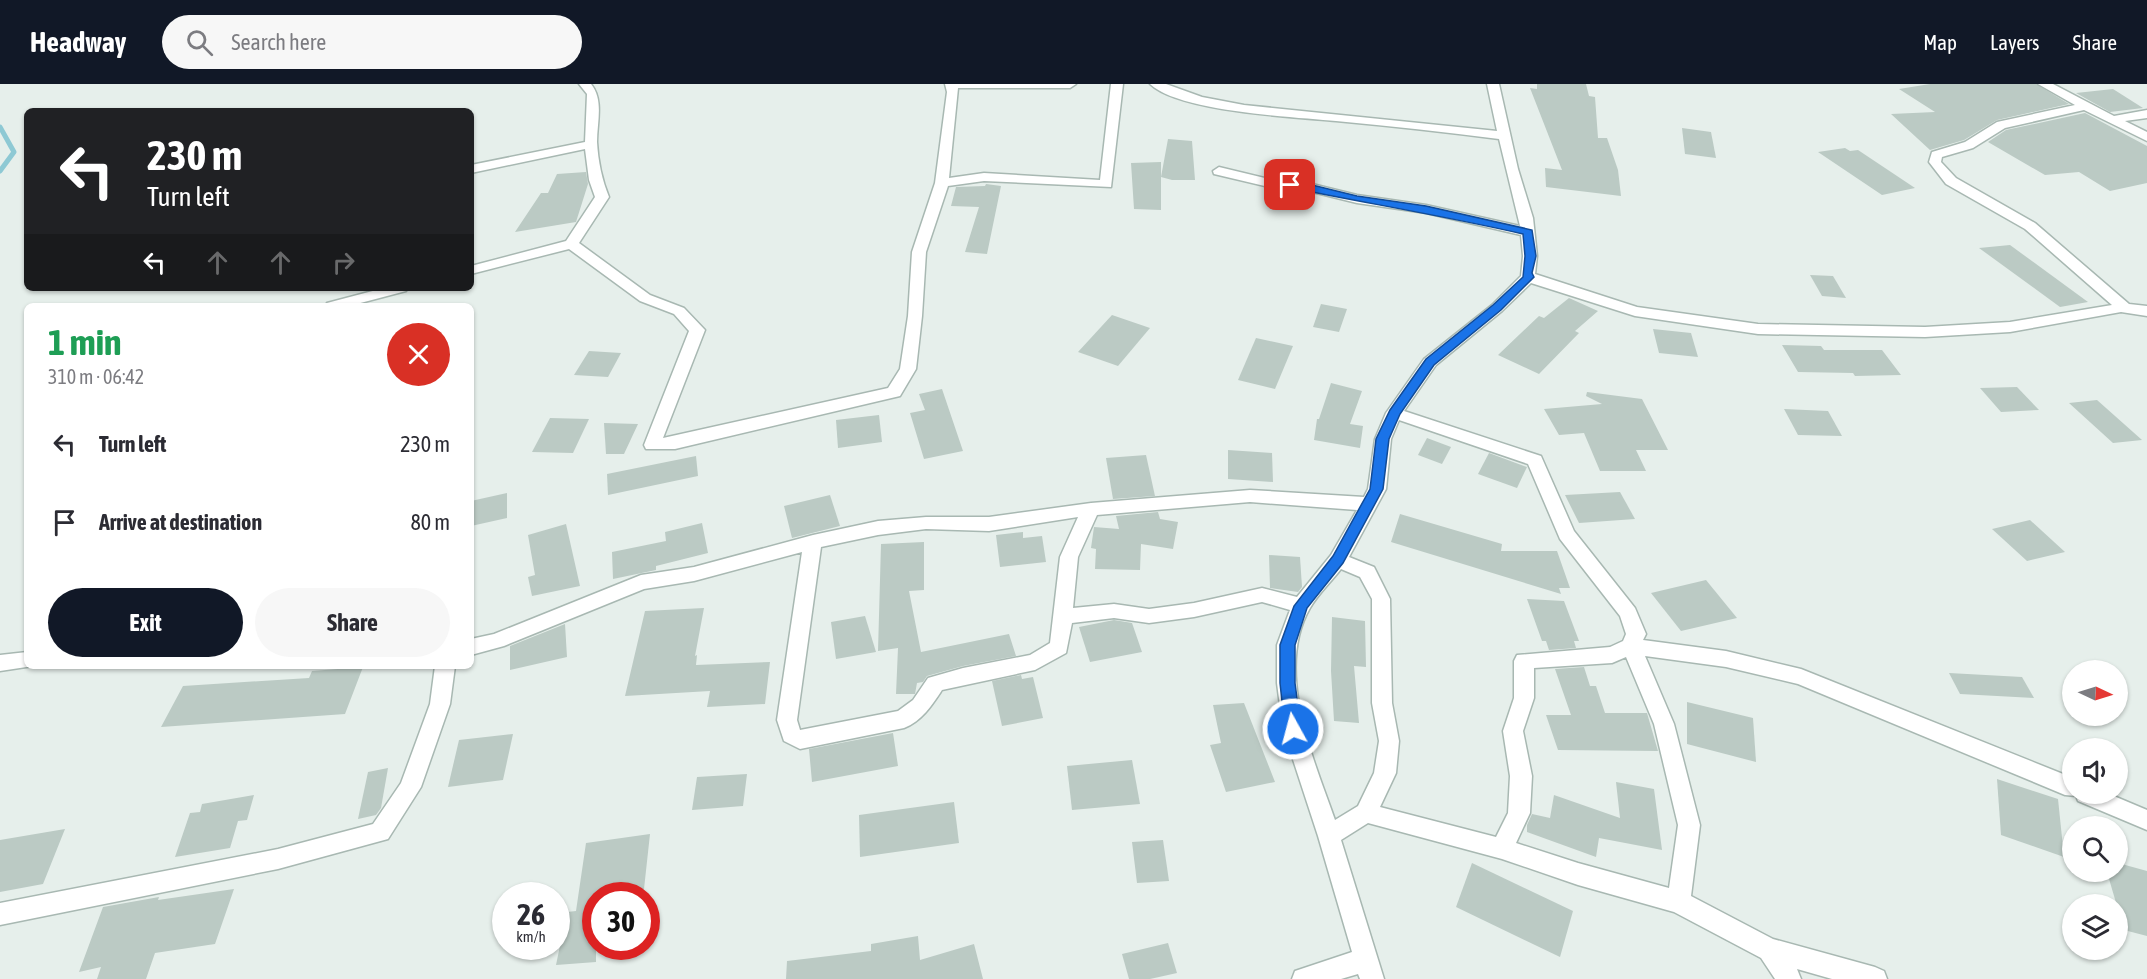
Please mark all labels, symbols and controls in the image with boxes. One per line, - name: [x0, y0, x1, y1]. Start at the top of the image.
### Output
- search box: [162, 15, 582, 69]
- text: Headway: [30, 26, 126, 58]
- icon: search: [183, 26, 216, 59]
- text: Search here: [231, 29, 326, 55]
- text: Map: [1923, 30, 1957, 54]
- text: Layers: [1990, 30, 2040, 54]
- text: Share: [2073, 30, 2117, 54]
- text: 230 m: [147, 131, 242, 179]
- icon: left: [48, 132, 126, 210]
- pin: [1264, 159, 1315, 210]
- icon: arrive: [1273, 168, 1306, 201]
- text: Turn left: [147, 181, 230, 212]
- icon: left: [138, 246, 171, 279]
- icon: ahead: [201, 246, 234, 279]
- icon: ahead: [264, 246, 297, 279]
- icon: right: [327, 246, 360, 279]
- text: 1 min: [48, 321, 122, 363]
- button: close: [387, 323, 450, 386]
- text: 310 m · 06:42: [48, 365, 144, 388]
- icon: left: [48, 428, 81, 461]
- text: Turn left: [99, 431, 166, 457]
- text: 230 m: [400, 431, 450, 457]
- icon: arrive: [48, 506, 81, 539]
- text: Arrive at destination: [99, 509, 262, 535]
- text: 80 m: [410, 509, 450, 535]
- button: Exit: [48, 588, 243, 657]
- button: Share: [255, 588, 450, 657]
- north arrow: [2062, 660, 2128, 726]
- map controls: [2062, 660, 2128, 960]
- position arrow: [1261, 697, 1325, 761]
- button: sound: [2062, 738, 2128, 804]
- button: search: [2062, 816, 2128, 882]
- speed limit sign: 30: [582, 882, 660, 960]
- button: layers: [2062, 894, 2128, 960]
- text: 26: [517, 897, 545, 931]
- text: km/h: [516, 928, 546, 945]

